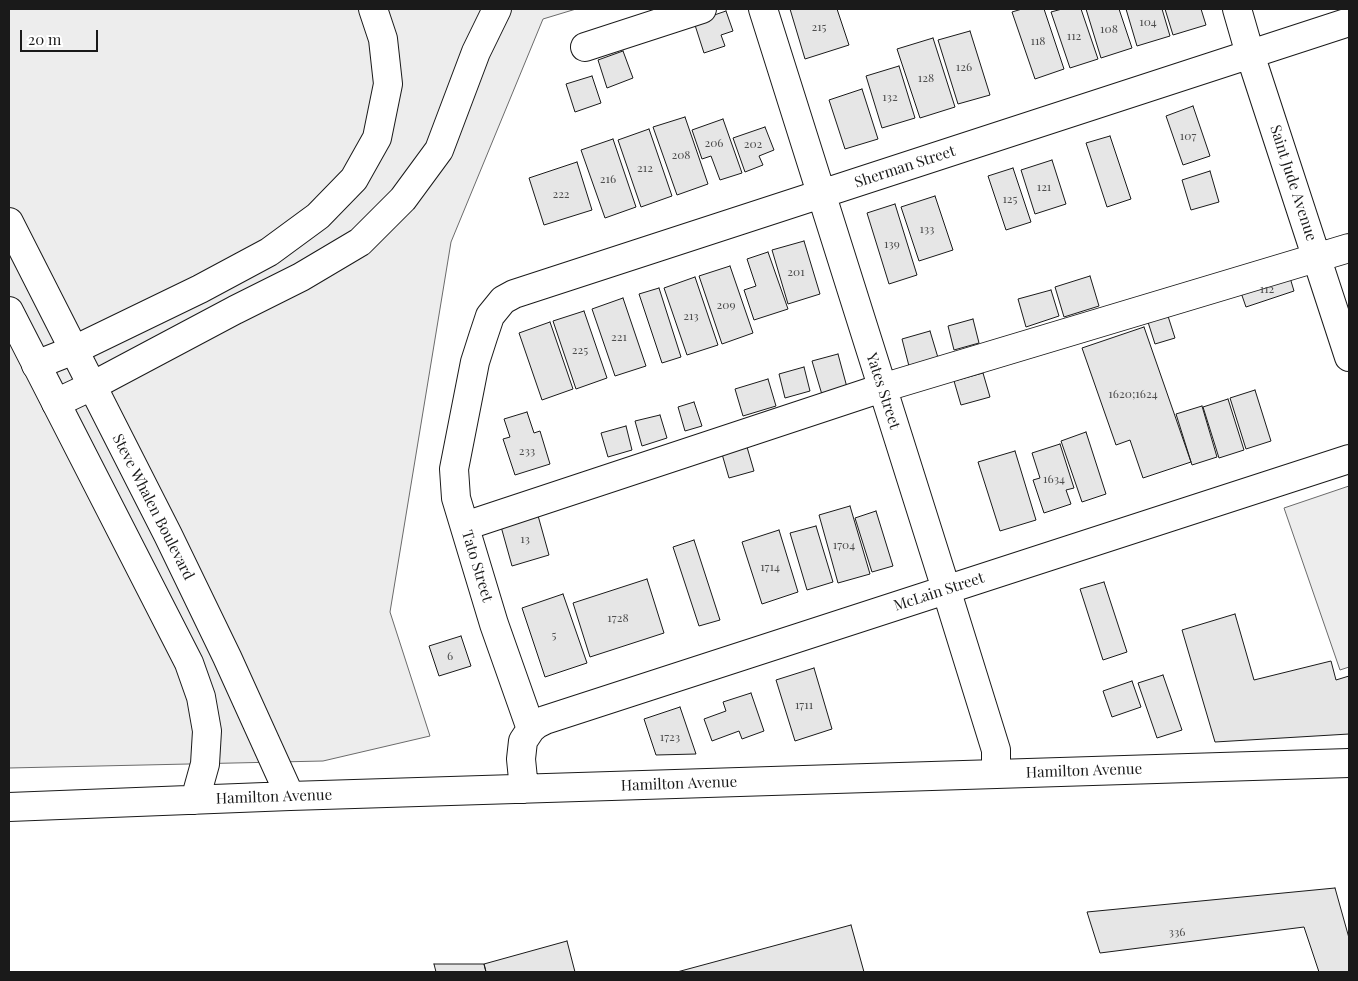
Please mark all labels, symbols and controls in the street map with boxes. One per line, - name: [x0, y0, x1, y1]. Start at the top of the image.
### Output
- house number: 104: [1139, 15, 1157, 29]
- scale bar: [22, 20, 100, 52]
- house number: 215: [811, 20, 827, 34]
- house number: 108: [1100, 22, 1118, 36]
- text: 20 m: [28, 29, 61, 49]
- house number: 112: [1067, 29, 1081, 43]
- house number: 118: [1030, 34, 1046, 48]
- house number: 126: [956, 60, 972, 74]
- house number: 128: [918, 71, 934, 85]
- house number: 132: [882, 90, 898, 104]
- street label: Saint Jude Avenue: [1266, 123, 1320, 243]
- house number: 107: [1180, 129, 1196, 143]
- house number: 206: [704, 136, 724, 150]
- house number: 202: [744, 137, 762, 151]
- street label: Sherman Street: [852, 142, 958, 192]
- house number: 208: [671, 148, 691, 162]
- house number: 212: [637, 161, 653, 175]
- house number: 216: [600, 172, 616, 186]
- house number: 121: [1037, 180, 1051, 194]
- house number: 222: [552, 187, 570, 201]
- house number: 125: [1002, 192, 1018, 206]
- house number: 133: [919, 222, 935, 236]
- house number: 139: [884, 237, 900, 251]
- house number: 201: [787, 265, 805, 279]
- house number: 112: [1260, 282, 1274, 296]
- house number: 209: [716, 298, 736, 312]
- house number: 213: [683, 309, 699, 323]
- house number: 221: [611, 330, 627, 344]
- house number: 225: [572, 343, 588, 357]
- street label: Yates Street: [862, 351, 904, 431]
- house number: 1620;1624: [1108, 387, 1158, 401]
- street label: Steve Whalen Boulevard: [108, 431, 198, 583]
- house number: 233: [519, 444, 535, 458]
- house number: 1634: [1043, 472, 1065, 486]
- street label: Tato Street: [458, 528, 496, 604]
- house number: 13: [520, 532, 530, 546]
- house number: 1704: [833, 538, 855, 552]
- house number: 1714: [760, 560, 780, 574]
- street label: McLain Street: [892, 569, 986, 615]
- house number: 1728: [607, 611, 629, 625]
- house number: 5: [552, 628, 556, 642]
- house number: 6: [447, 649, 453, 663]
- house number: 1711: [795, 698, 813, 712]
- house number: 1723: [660, 730, 680, 744]
- street label: Hamilton Avenue: [1025, 760, 1143, 782]
- street label: Hamilton Avenue: [620, 773, 738, 795]
- street label: Hamilton Avenue: [215, 786, 333, 808]
- house number: 336: [1168, 925, 1186, 939]

